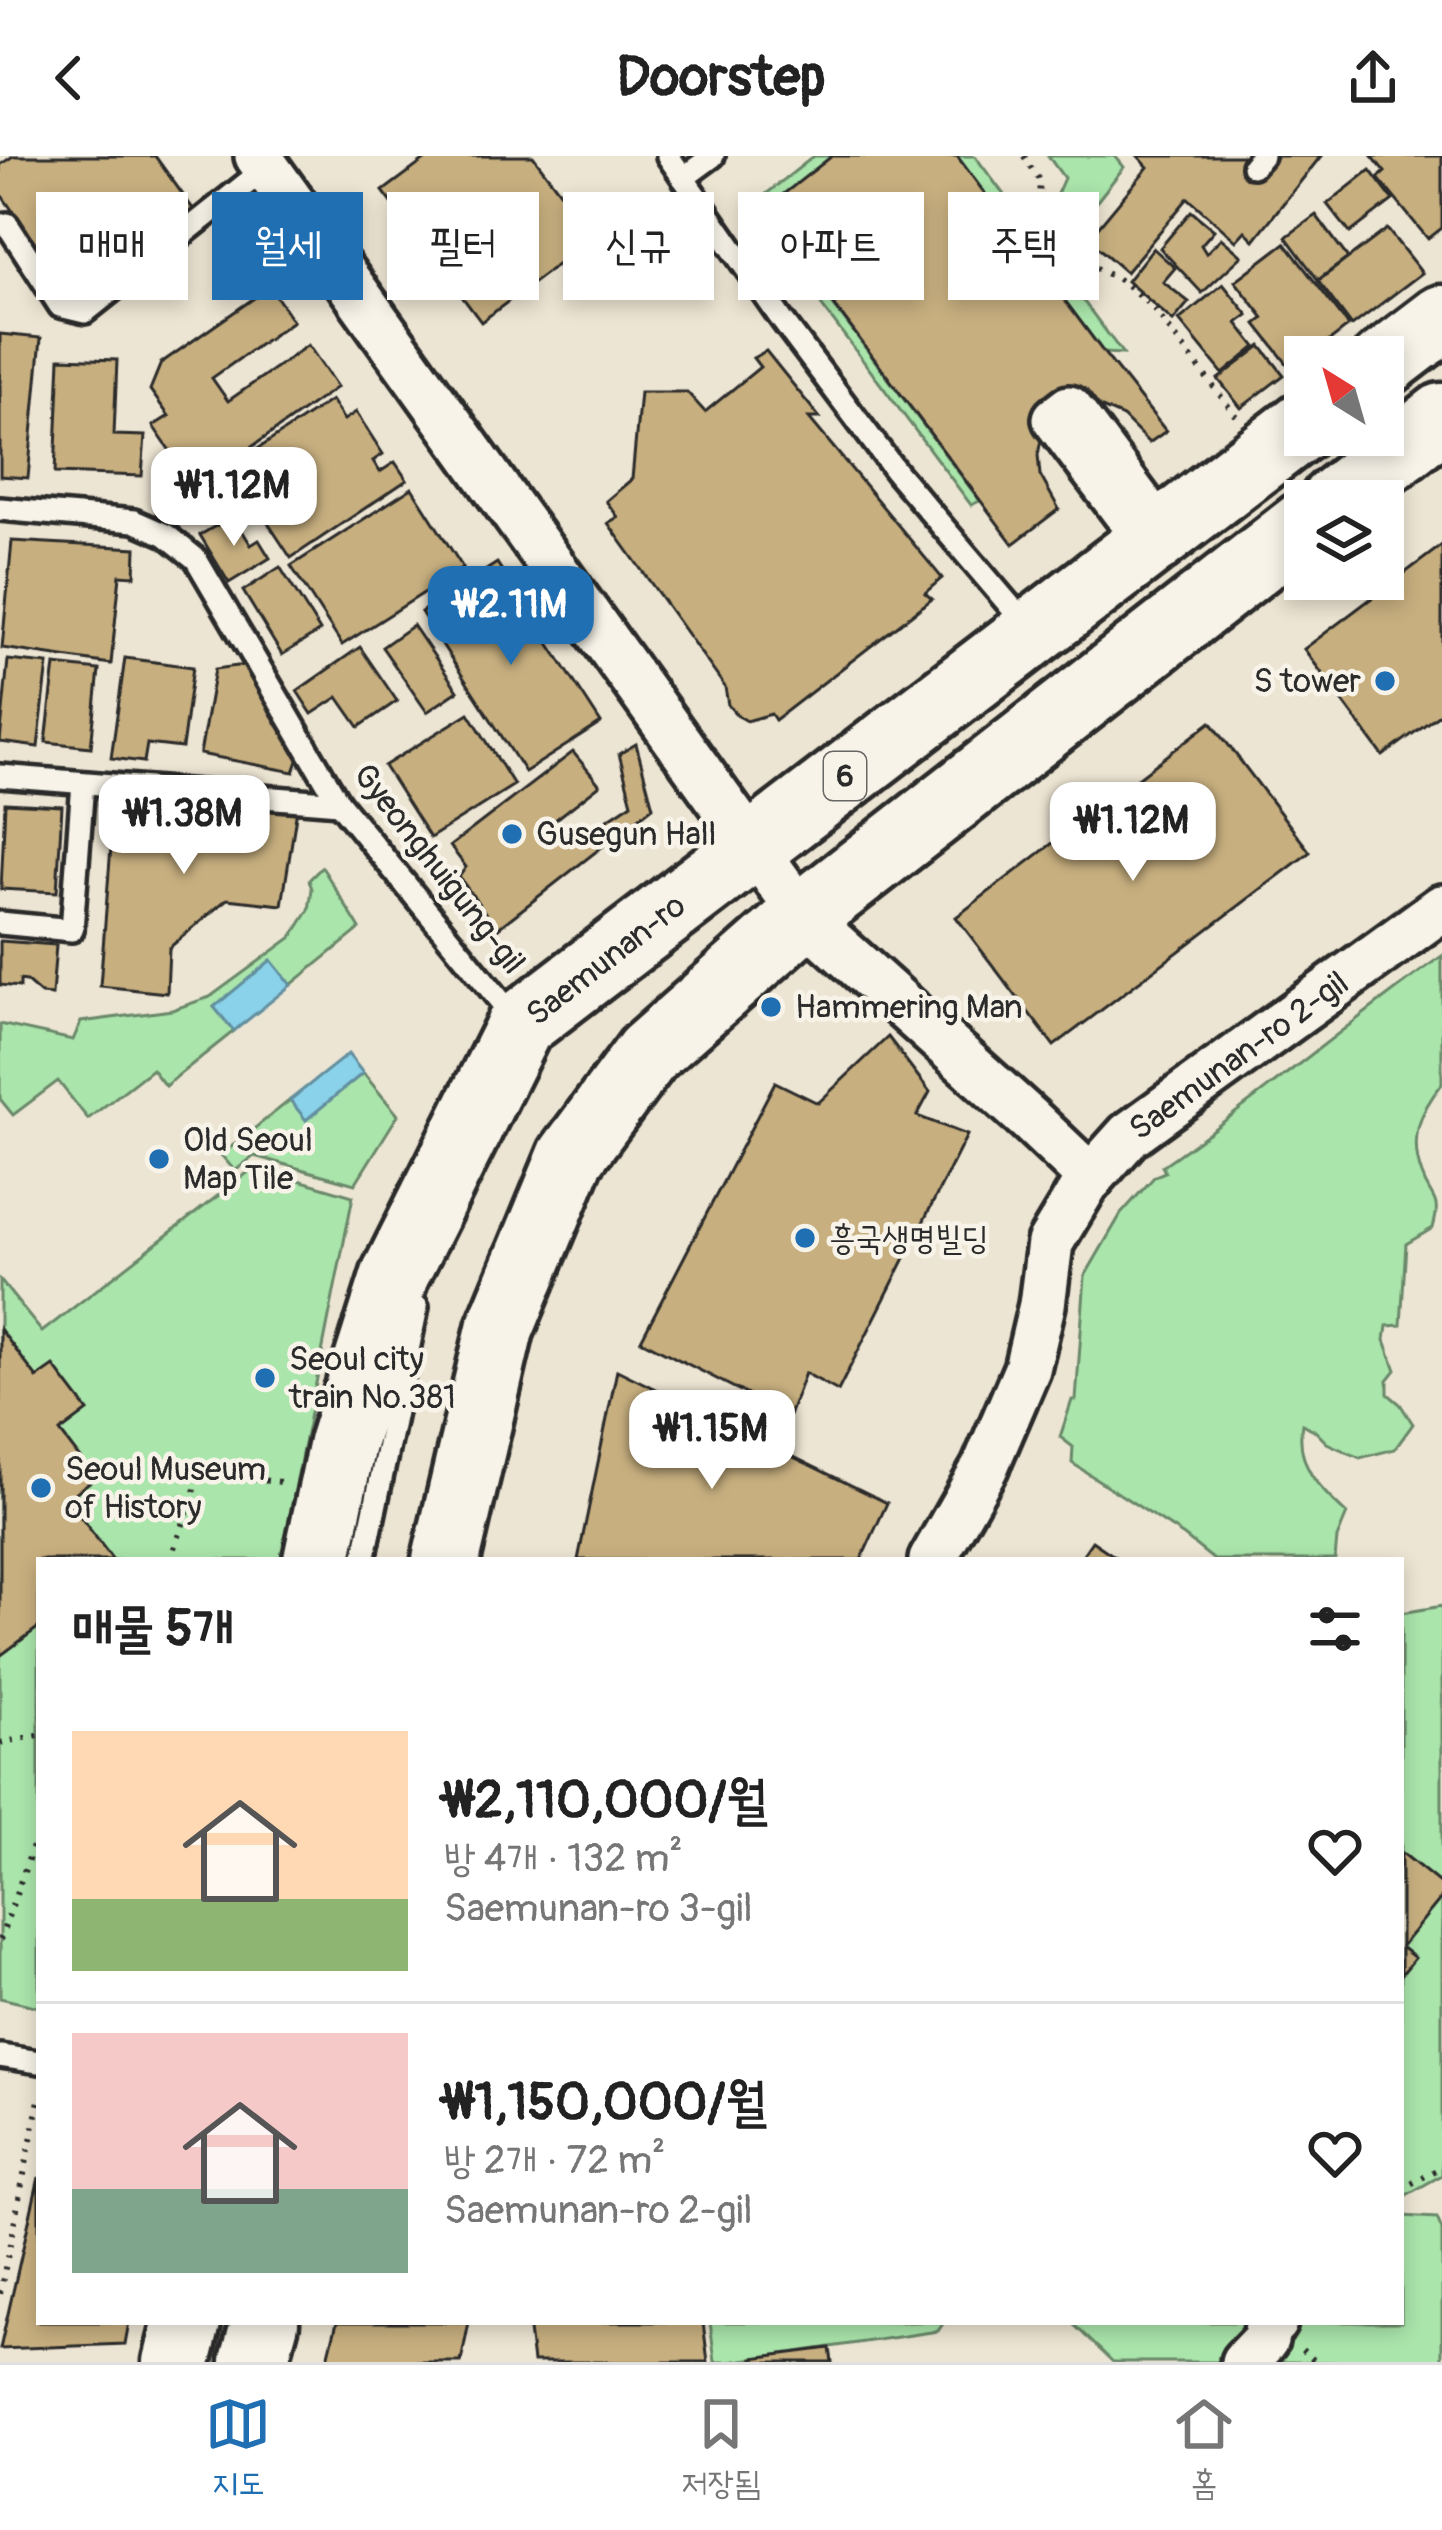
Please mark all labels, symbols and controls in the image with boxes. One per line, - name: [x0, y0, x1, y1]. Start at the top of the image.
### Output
- text: Doorstep: [616, 44, 826, 112]
- icon: back: [36, 45, 102, 111]
- icon: share: [1340, 45, 1406, 111]
- chip: 매매: [36, 192, 188, 300]
- chip: 월세: [212, 192, 363, 300]
- chip: 필터: [387, 192, 539, 300]
- chip: 신규: [563, 192, 714, 300]
- chip: 아파트: [738, 192, 924, 300]
- chip: 주택: [948, 192, 1099, 300]
- north arrow: [1284, 336, 1404, 456]
- map controls: [1284, 336, 1404, 600]
- pin: ₩1.12M: [136, 447, 332, 549]
- text: ₩1.12M: [178, 461, 290, 510]
- button: layers: [1284, 480, 1404, 600]
- pin: ₩2.11M: [413, 566, 609, 668]
- text: ₩2.11M: [455, 580, 567, 629]
- place label: S tower: [1254, 661, 1361, 702]
- marker: S tower: [1372, 668, 1398, 694]
- road number: 6: [824, 752, 866, 800]
- street label: Gyeonghuigung-gil: [344, 756, 534, 982]
- pin: ₩1.38M: [86, 775, 282, 877]
- pin: ₩1.12M: [1035, 782, 1231, 884]
- text: ₩1.38M: [126, 789, 242, 838]
- text: ₩1.12M: [1077, 796, 1189, 845]
- place label: Gusegun Hall: [536, 814, 716, 855]
- marker: Gusegun Hall: [499, 821, 525, 847]
- street label: Saemunan-ro: [518, 885, 694, 1035]
- street label: Saemunan-ro 2-gil: [1121, 963, 1357, 1149]
- place label: Hammering Man: [795, 987, 1023, 1028]
- marker: Hammering Man: [758, 994, 784, 1020]
- place label: Old Seoul Map Tile: [183, 1120, 313, 1199]
- marker: Old Seoul Map Tile: [146, 1146, 172, 1172]
- place label: 흥국생명빌딩: [829, 1218, 988, 1259]
- marker: 흥국생명빌딩: [792, 1225, 818, 1251]
- place label: Seoul city train No.381: [288, 1339, 456, 1418]
- marker: Seoul city train No.381: [252, 1365, 278, 1391]
- pin: ₩1.15M: [614, 1390, 810, 1492]
- text: ₩1.15M: [656, 1404, 768, 1453]
- place label: Seoul Museum of History: [65, 1449, 266, 1528]
- marker: Seoul Museum of History: [28, 1475, 54, 1501]
- icon: filters: [1302, 1596, 1368, 1662]
- text: 매물 5개: [72, 1597, 234, 1661]
- text: ₩2,110,000/월: [444, 1769, 768, 1833]
- icon: home: [168, 1779, 312, 1923]
- icon: heart: [1302, 1818, 1368, 1884]
- text: 방 4개 · 132 m²: [444, 1834, 683, 1883]
- text: Saemunan-ro 3-gil: [444, 1884, 752, 1933]
- text: ₩1,150,000/월: [444, 2071, 767, 2135]
- icon: home: [168, 2081, 312, 2225]
- icon: heart: [1302, 2120, 1368, 2186]
- text: 방 2개 · 72 m²: [444, 2136, 665, 2185]
- text: Saemunan-ro 2-gil: [444, 2186, 753, 2235]
- tab: 지도: [205, 2391, 271, 2505]
- tab: 저장됨: [681, 2391, 761, 2505]
- tab: 홈: [1171, 2391, 1237, 2505]

